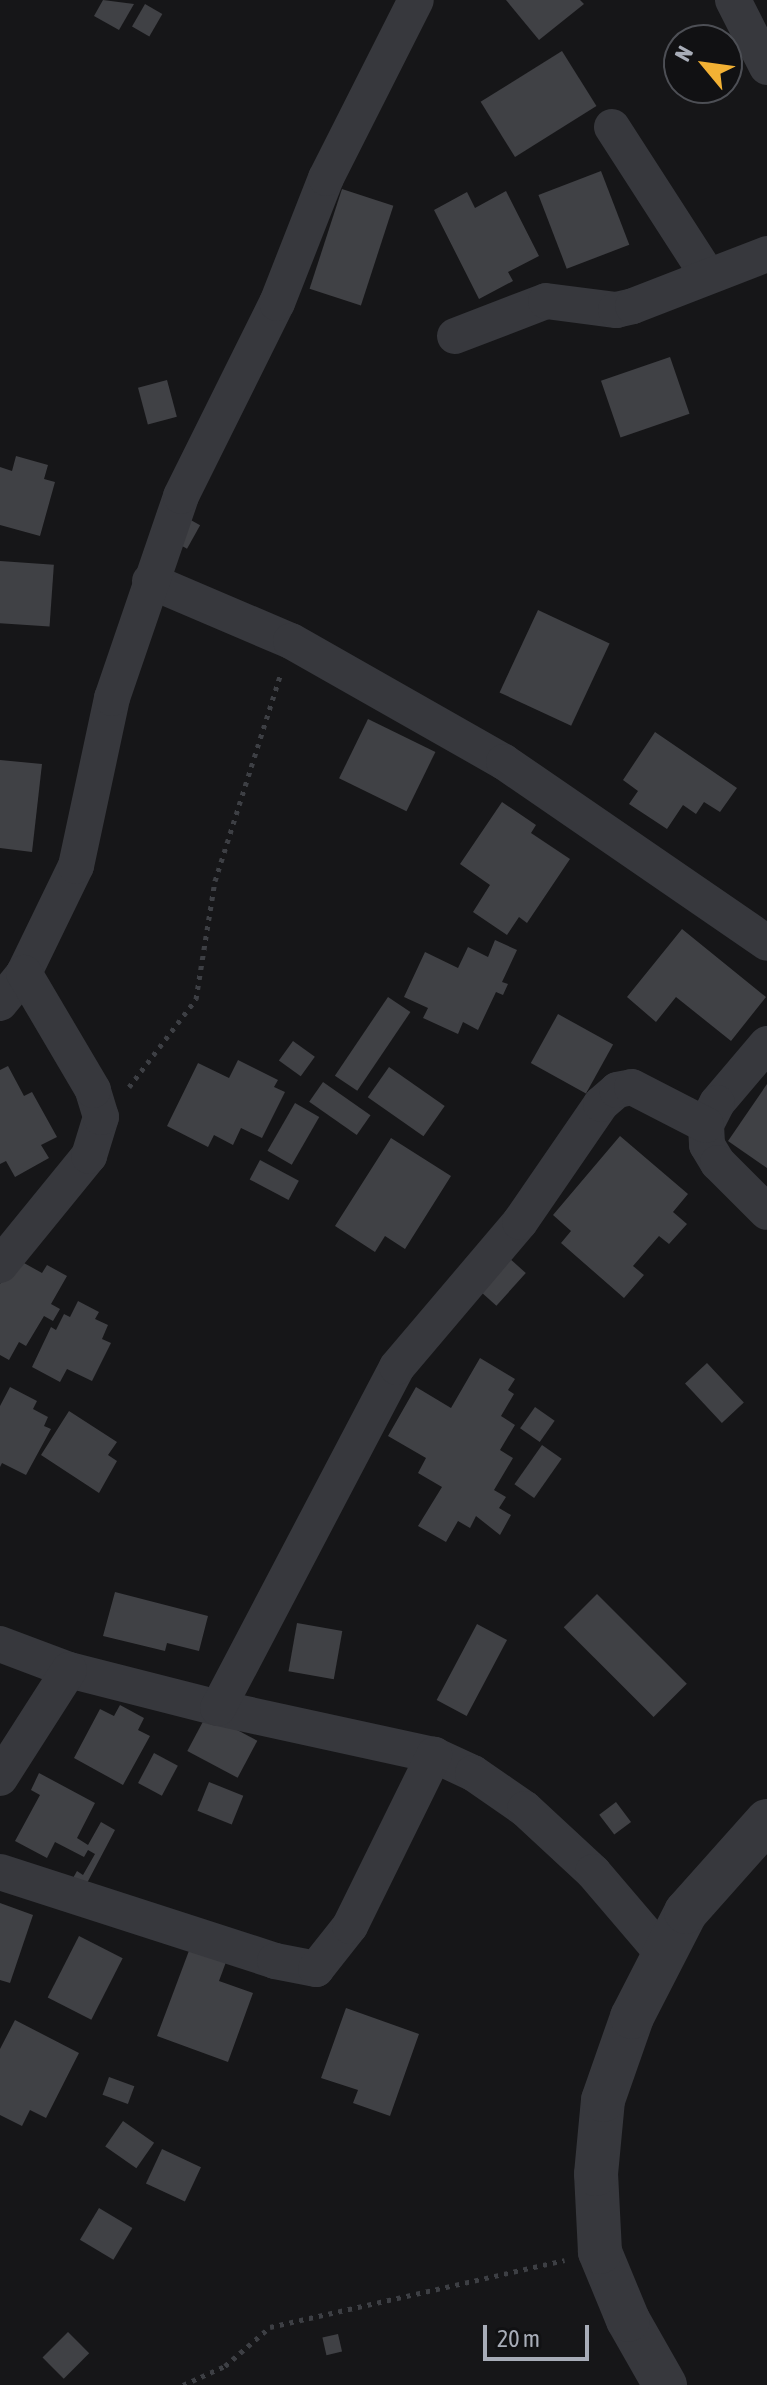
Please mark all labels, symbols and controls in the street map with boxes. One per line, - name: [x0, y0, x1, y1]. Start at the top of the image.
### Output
- north arrow: [663, 24, 743, 104]
- text: N: [669, 41, 698, 65]
- scale bar: [487, 2309, 593, 2359]
- text: 20 m: [497, 2325, 540, 2352]

